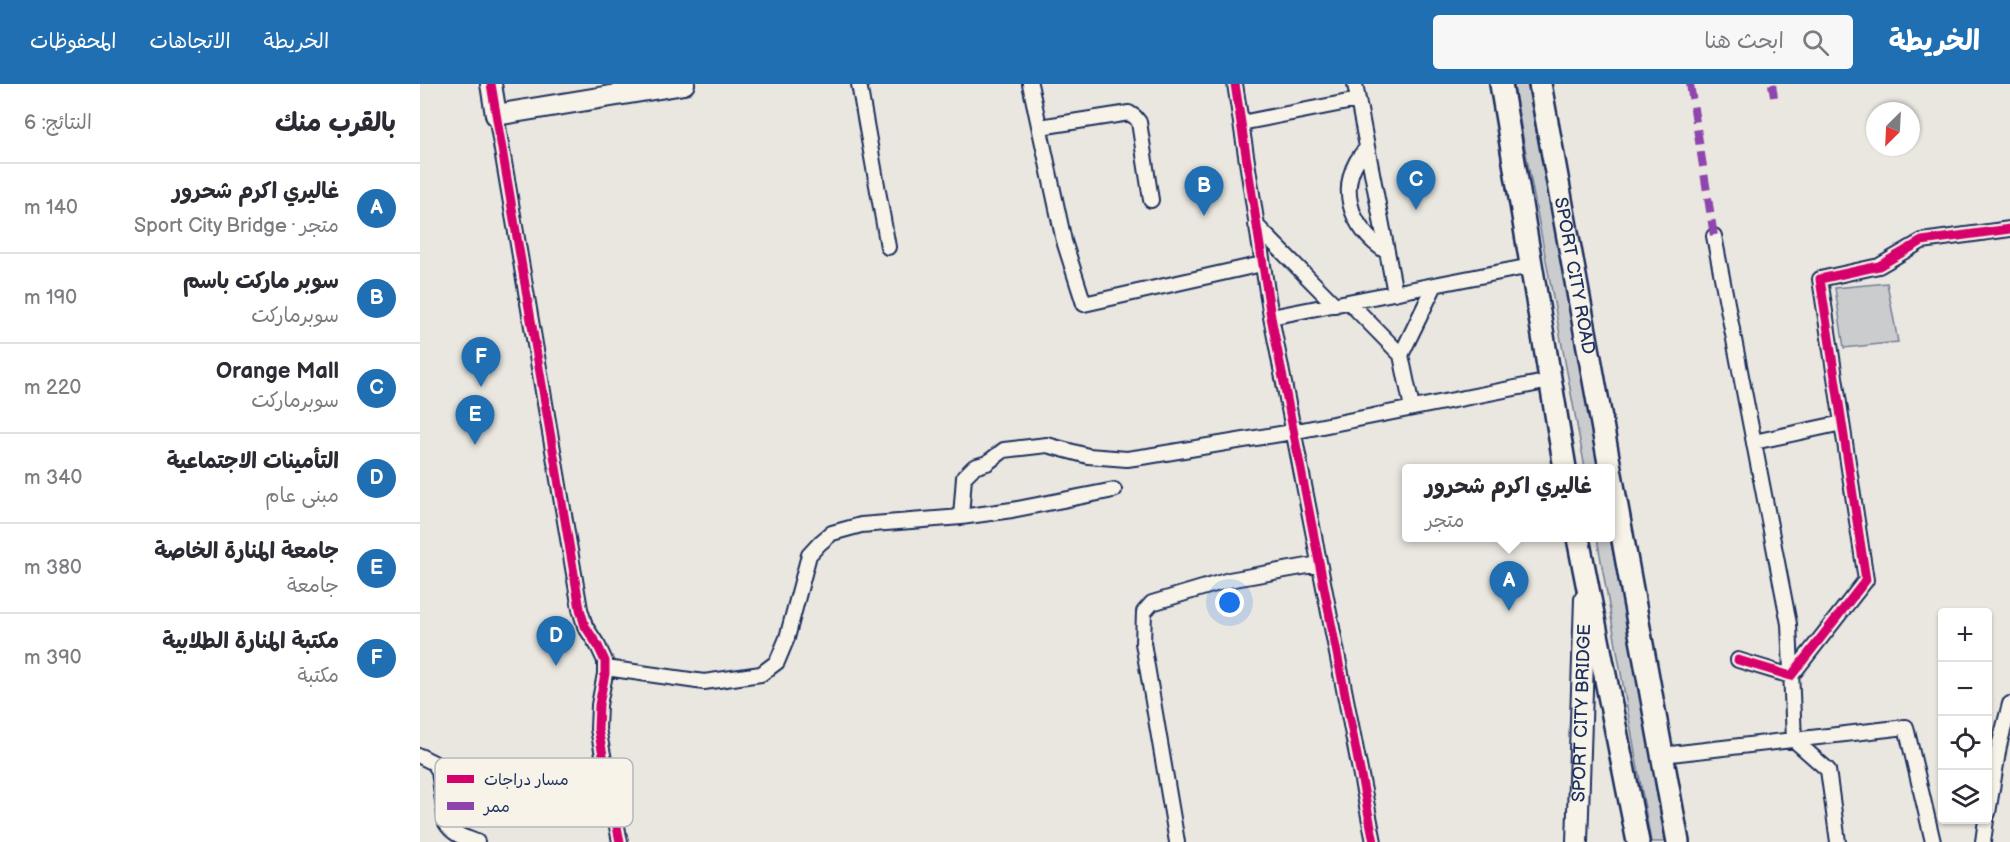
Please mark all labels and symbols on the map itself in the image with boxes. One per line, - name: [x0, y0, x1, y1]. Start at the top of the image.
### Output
- north arrow: [1866, 102, 1920, 156]
- pin: C: [1396, 160, 1436, 210]
- pin: B: [1184, 166, 1224, 216]
- street label: SPORT CITY ROAD: [1550, 196, 1599, 356]
- pin: F: [462, 338, 500, 387]
- pin: E: [456, 396, 494, 445]
- pin: A: [1490, 562, 1528, 611]
- your location: [1215, 588, 1244, 617]
- pin: D: [536, 616, 576, 666]
- street label: SPORT CITY BRIDGE: [1568, 624, 1595, 802]
- legend: [435, 758, 633, 827]
- text: مسار دراجات: [484, 771, 569, 790]
- text: ممر: [482, 798, 510, 817]

